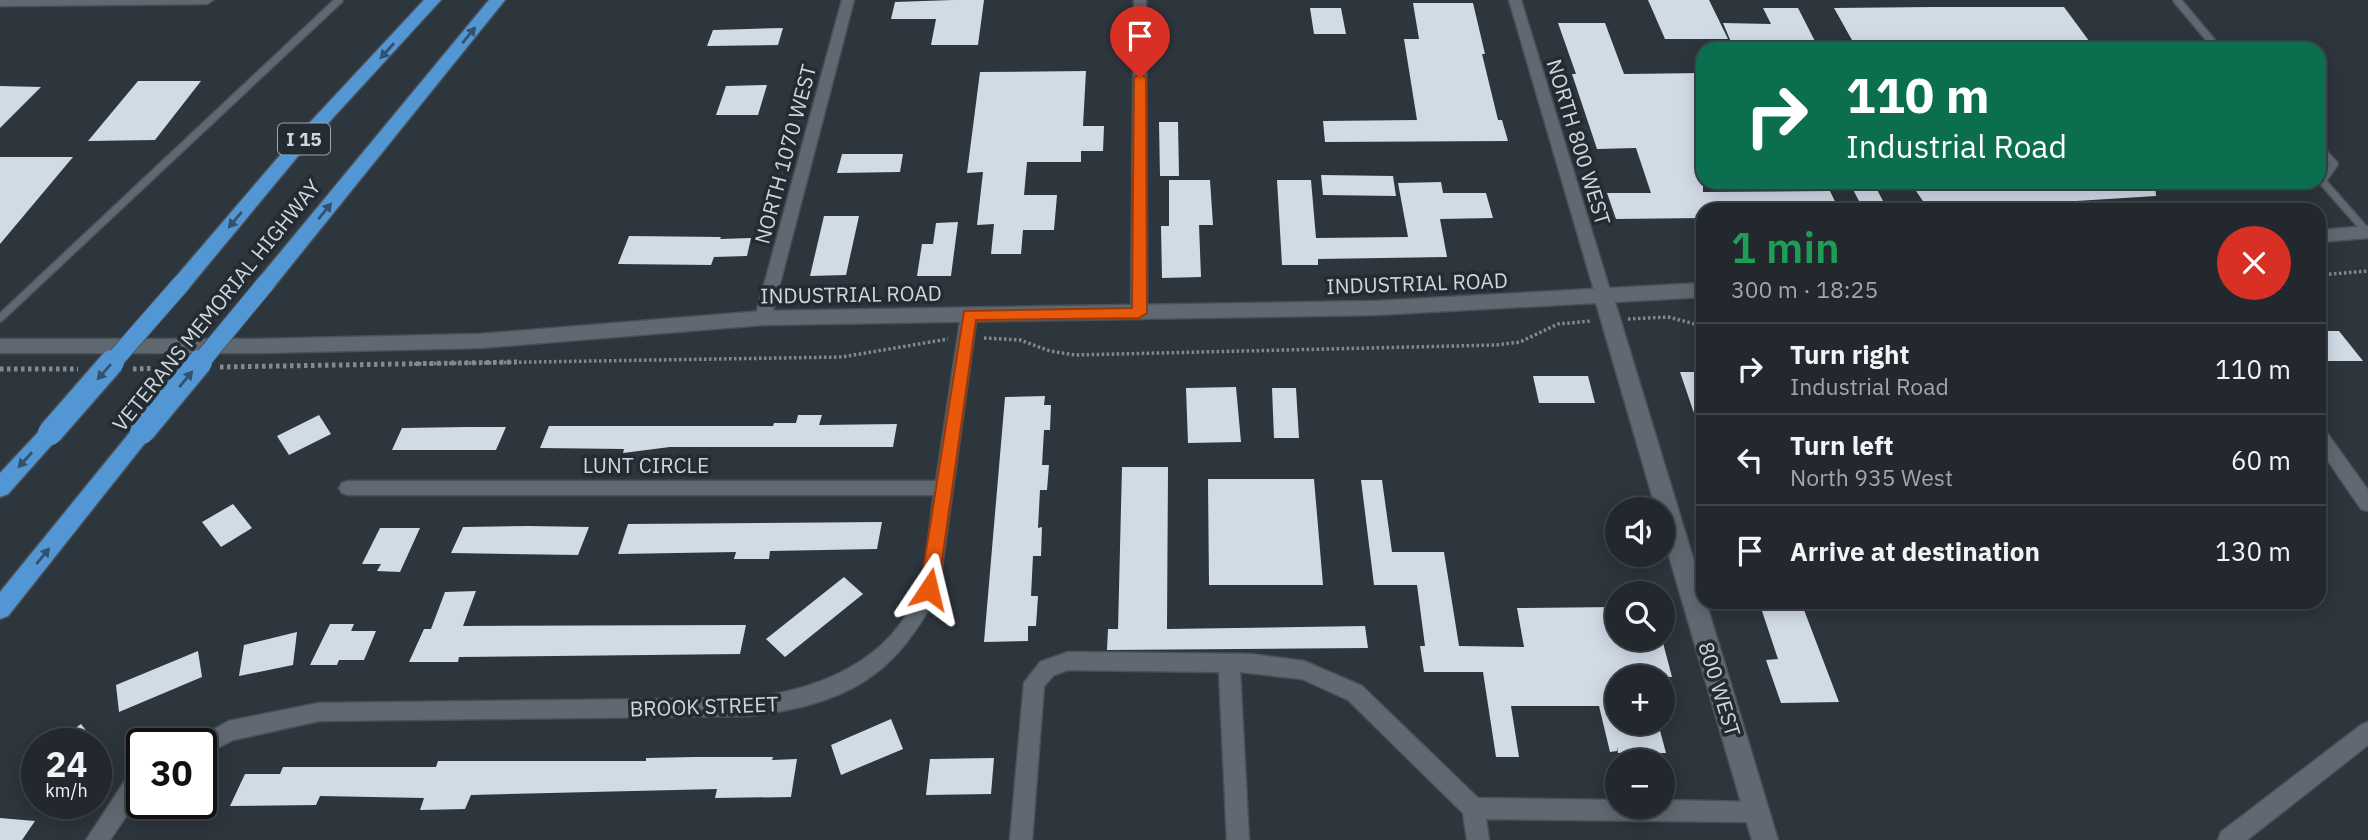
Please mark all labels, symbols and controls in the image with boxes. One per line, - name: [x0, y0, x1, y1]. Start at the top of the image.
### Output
- pin: [1110, 6, 1170, 78]
- icon: arrive: [1121, 17, 1159, 55]
- one-way arrow: [461, 26, 476, 43]
- one-way arrow: [380, 42, 396, 59]
- street label: NORTH 800 WEST: [1540, 56, 1618, 228]
- street label: NORTH 1070 WEST: [748, 61, 822, 247]
- text: 110 m: [1846, 63, 1990, 126]
- icon: right: [1731, 70, 1822, 161]
- road number: I 15: [278, 124, 330, 154]
- text: Industrial Road: [1846, 125, 2067, 167]
- street label: VETERANS MEMORIAL HIGHWAY: [106, 173, 327, 437]
- one-way arrow: [317, 202, 332, 220]
- one-way arrow: [228, 210, 243, 228]
- text: 1 min: [1731, 220, 1840, 275]
- button: close: [2217, 226, 2291, 300]
- street label: INDUSTRIAL ROAD: [1326, 266, 1508, 300]
- text: 300 m · 18:25: [1731, 274, 1878, 304]
- street label: INDUSTRIAL ROAD: [760, 278, 942, 310]
- text: Turn right: [1790, 337, 1909, 371]
- icon: right: [1731, 350, 1769, 388]
- text: 110 m: [2215, 352, 2291, 386]
- one-way arrow: [96, 363, 112, 381]
- one-way arrow: [178, 370, 194, 388]
- text: Industrial Road: [1790, 371, 1949, 401]
- text: Turn left: [1790, 428, 1893, 462]
- icon: left: [1731, 441, 1769, 479]
- text: 60 m: [2231, 443, 2291, 477]
- street label: LUNT CIRCLE: [583, 451, 709, 479]
- one-way arrow: [18, 452, 33, 469]
- text: North 935 West: [1790, 462, 1953, 492]
- map controls: [1605, 497, 1675, 819]
- button: sound: [1605, 497, 1675, 567]
- icon: arrive: [1731, 532, 1769, 570]
- text: Arrive at destination: [1790, 534, 2040, 568]
- text: 130 m: [2215, 534, 2291, 568]
- one-way arrow: [35, 547, 50, 565]
- position arrow: [892, 552, 966, 626]
- button: search: [1605, 581, 1675, 651]
- street label: 800 WEST: [1692, 638, 1748, 740]
- button: +: [1605, 665, 1675, 735]
- street label: BROOK STREET: [629, 689, 779, 723]
- speed limit sign: 30: [126, 728, 217, 819]
- text: 24: [45, 741, 88, 787]
- button: −: [1605, 749, 1675, 819]
- text: km/h: [45, 779, 88, 802]

